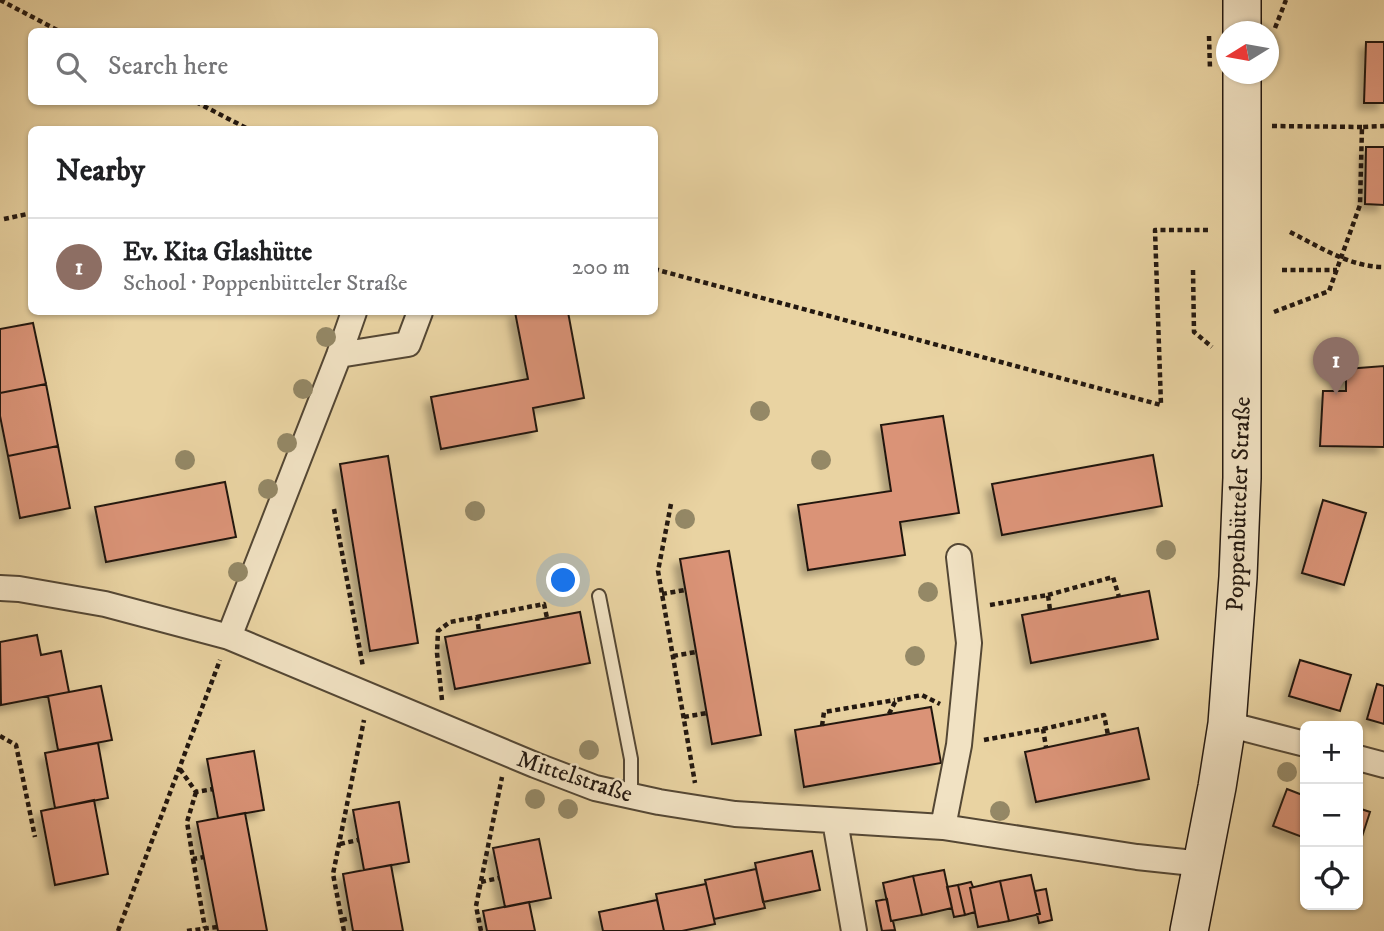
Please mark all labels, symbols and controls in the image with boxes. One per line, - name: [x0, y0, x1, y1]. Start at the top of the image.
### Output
- north arrow: [1216, 21, 1279, 84]
- search box: [28, 28, 658, 105]
- icon: search: [52, 48, 90, 86]
- text: Search here: [108, 50, 228, 83]
- text: Nearby: [56, 153, 145, 190]
- text: Ev. Kita Glashütte: [123, 236, 312, 269]
- text: 1: [75, 253, 83, 282]
- text: 200 m: [572, 253, 630, 282]
- text: School · Poppenbütteler Straße: [123, 269, 407, 298]
- pin: 1: [1313, 337, 1359, 395]
- street label: Poppenbütteler Straße: [1220, 396, 1258, 612]
- your location: [546, 563, 580, 597]
- map controls: [1300, 721, 1363, 910]
- button: +: [1300, 721, 1363, 784]
- street label: Mittelstraße: [513, 744, 636, 810]
- button: −: [1300, 784, 1363, 847]
- button: locate: [1300, 847, 1363, 910]

